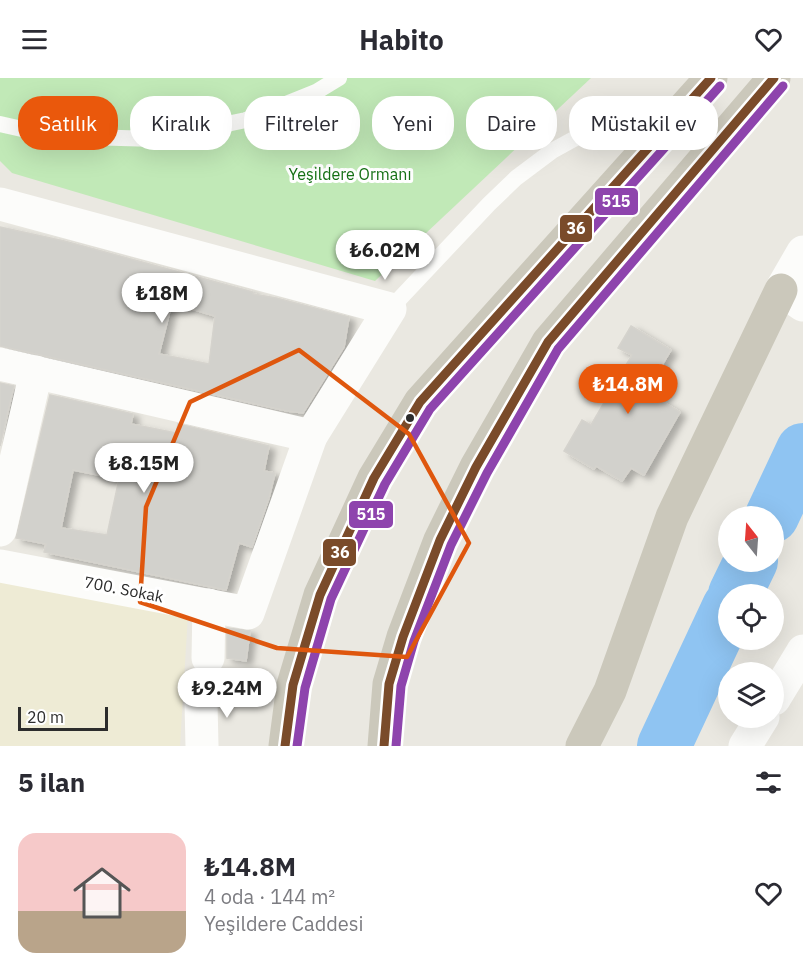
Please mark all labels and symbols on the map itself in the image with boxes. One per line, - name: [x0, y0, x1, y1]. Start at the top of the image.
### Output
- park label: Yeşildere Ormanı: [289, 164, 411, 184]
- line badge: 515: [594, 187, 639, 216]
- text: 515: [602, 191, 631, 211]
- line badge: 36: [559, 214, 593, 243]
- text: 36: [566, 218, 586, 238]
- pin: ₺6.02M: [336, 230, 434, 281]
- pin: ₺18M: [126, 273, 198, 324]
- pin: ₺14.8M: [579, 364, 677, 415]
- unlabelled marker: [404, 412, 416, 424]
- pin: ₺8.15M: [95, 443, 193, 494]
- line badge: 515: [348, 500, 394, 529]
- text: 515: [357, 504, 386, 524]
- north arrow: [718, 506, 784, 572]
- line badge: 36: [322, 538, 357, 567]
- text: 36: [330, 542, 350, 562]
- street label: 700. Sokak: [83, 572, 166, 607]
- pin: ₺9.24M: [178, 668, 276, 719]
- scale bar: [18, 704, 108, 732]

